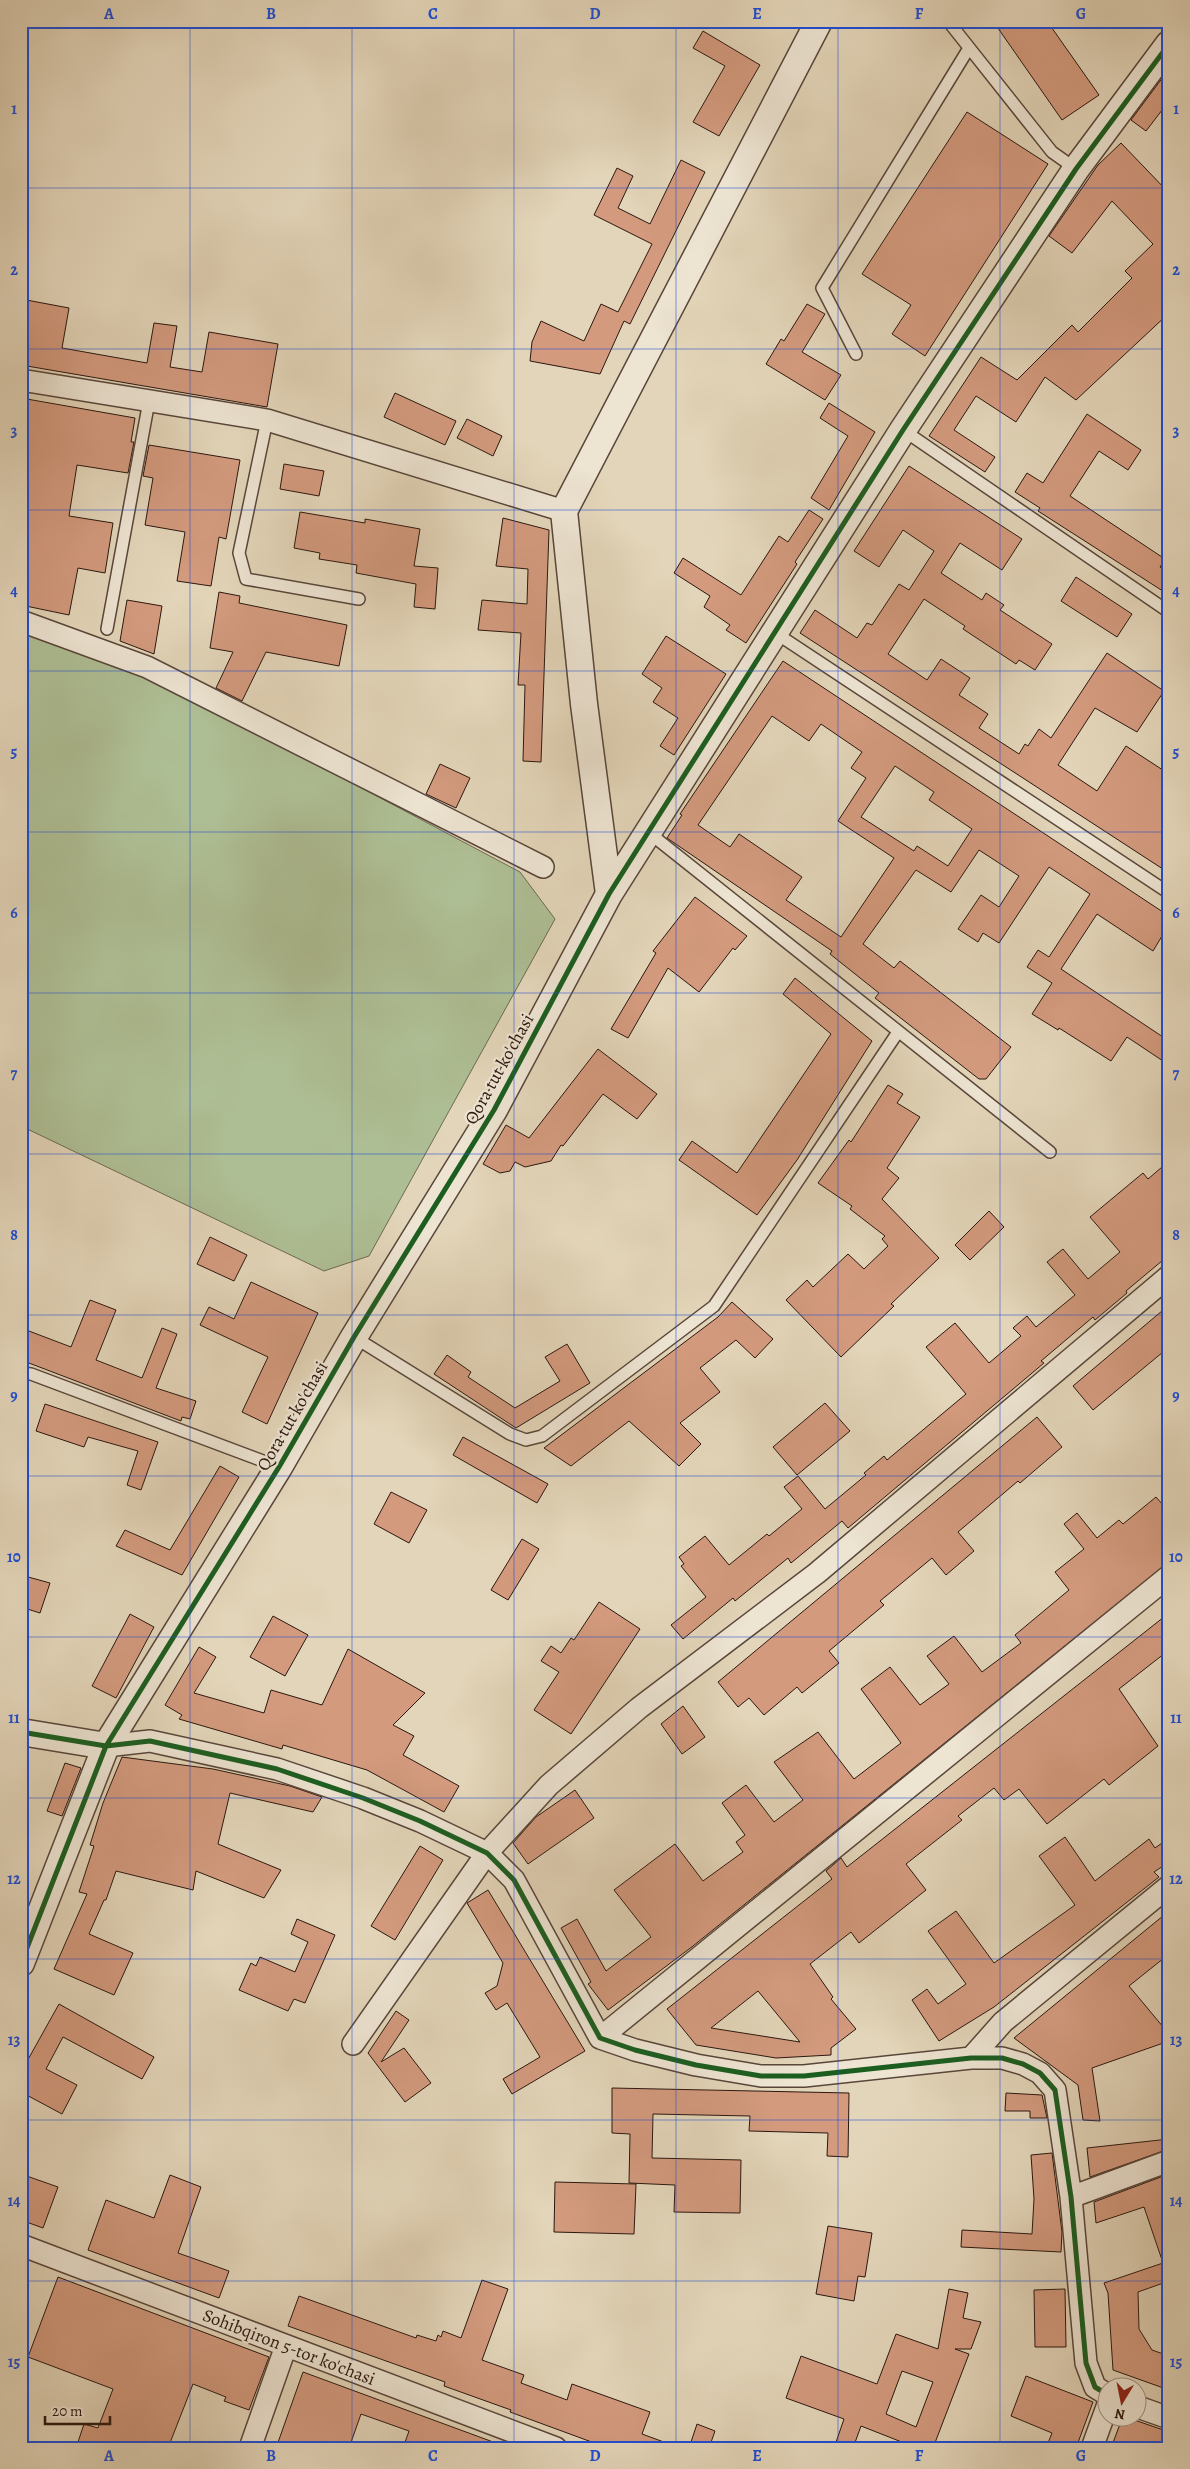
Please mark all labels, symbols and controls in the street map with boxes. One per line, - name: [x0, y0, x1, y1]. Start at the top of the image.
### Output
- text: A: [103, 3, 115, 25]
- text: B: [266, 3, 276, 25]
- text: C: [428, 3, 438, 25]
- text: D: [589, 3, 601, 25]
- text: E: [752, 3, 762, 25]
- text: F: [915, 3, 924, 25]
- text: G: [1076, 3, 1086, 25]
- text: 1: [11, 98, 17, 120]
- text: 1: [1173, 98, 1179, 120]
- text: 2: [10, 259, 18, 281]
- text: 2: [1172, 259, 1180, 281]
- text: 3: [11, 420, 18, 442]
- text: 3: [1173, 420, 1180, 442]
- text: 4: [10, 580, 18, 602]
- text: 4: [1172, 580, 1180, 602]
- text: 5: [11, 741, 18, 763]
- text: 5: [1173, 741, 1180, 763]
- text: 6: [10, 902, 18, 924]
- text: 6: [1172, 902, 1180, 924]
- street label: Qora tut ko'chasi: [459, 1009, 539, 1129]
- text: 7: [11, 1063, 18, 1085]
- text: 7: [1173, 1063, 1180, 1085]
- text: 8: [10, 1224, 18, 1246]
- text: 8: [1172, 1224, 1180, 1246]
- street label: Qora tut ko'chasi: [251, 1357, 333, 1475]
- text: 9: [10, 1385, 18, 1407]
- text: 9: [1172, 1385, 1180, 1407]
- text: 10: [7, 1546, 21, 1568]
- text: 10: [1169, 1546, 1183, 1568]
- text: 11: [8, 1707, 20, 1729]
- text: 11: [1170, 1707, 1182, 1729]
- text: 12: [7, 1868, 21, 1890]
- text: 12: [1169, 1868, 1183, 1890]
- text: 13: [8, 2029, 20, 2051]
- text: 13: [1170, 2029, 1182, 2051]
- text: 14: [7, 2190, 21, 2212]
- text: 14: [1169, 2190, 1183, 2212]
- street label: Sohibqiron 5-tor ko'chasi: [199, 2303, 379, 2391]
- text: 15: [8, 2351, 20, 2373]
- text: 15: [1170, 2351, 1182, 2373]
- north arrow: [1098, 2376, 1148, 2426]
- scale bar: [45, 2394, 110, 2426]
- text: 20 m: [52, 2401, 83, 2421]
- text: N: [1113, 2404, 1127, 2425]
- text: A: [103, 2445, 115, 2467]
- text: B: [266, 2445, 276, 2467]
- text: C: [428, 2445, 438, 2467]
- text: D: [589, 2445, 601, 2467]
- text: E: [752, 2445, 762, 2467]
- text: F: [915, 2445, 924, 2467]
- text: G: [1076, 2445, 1086, 2467]

